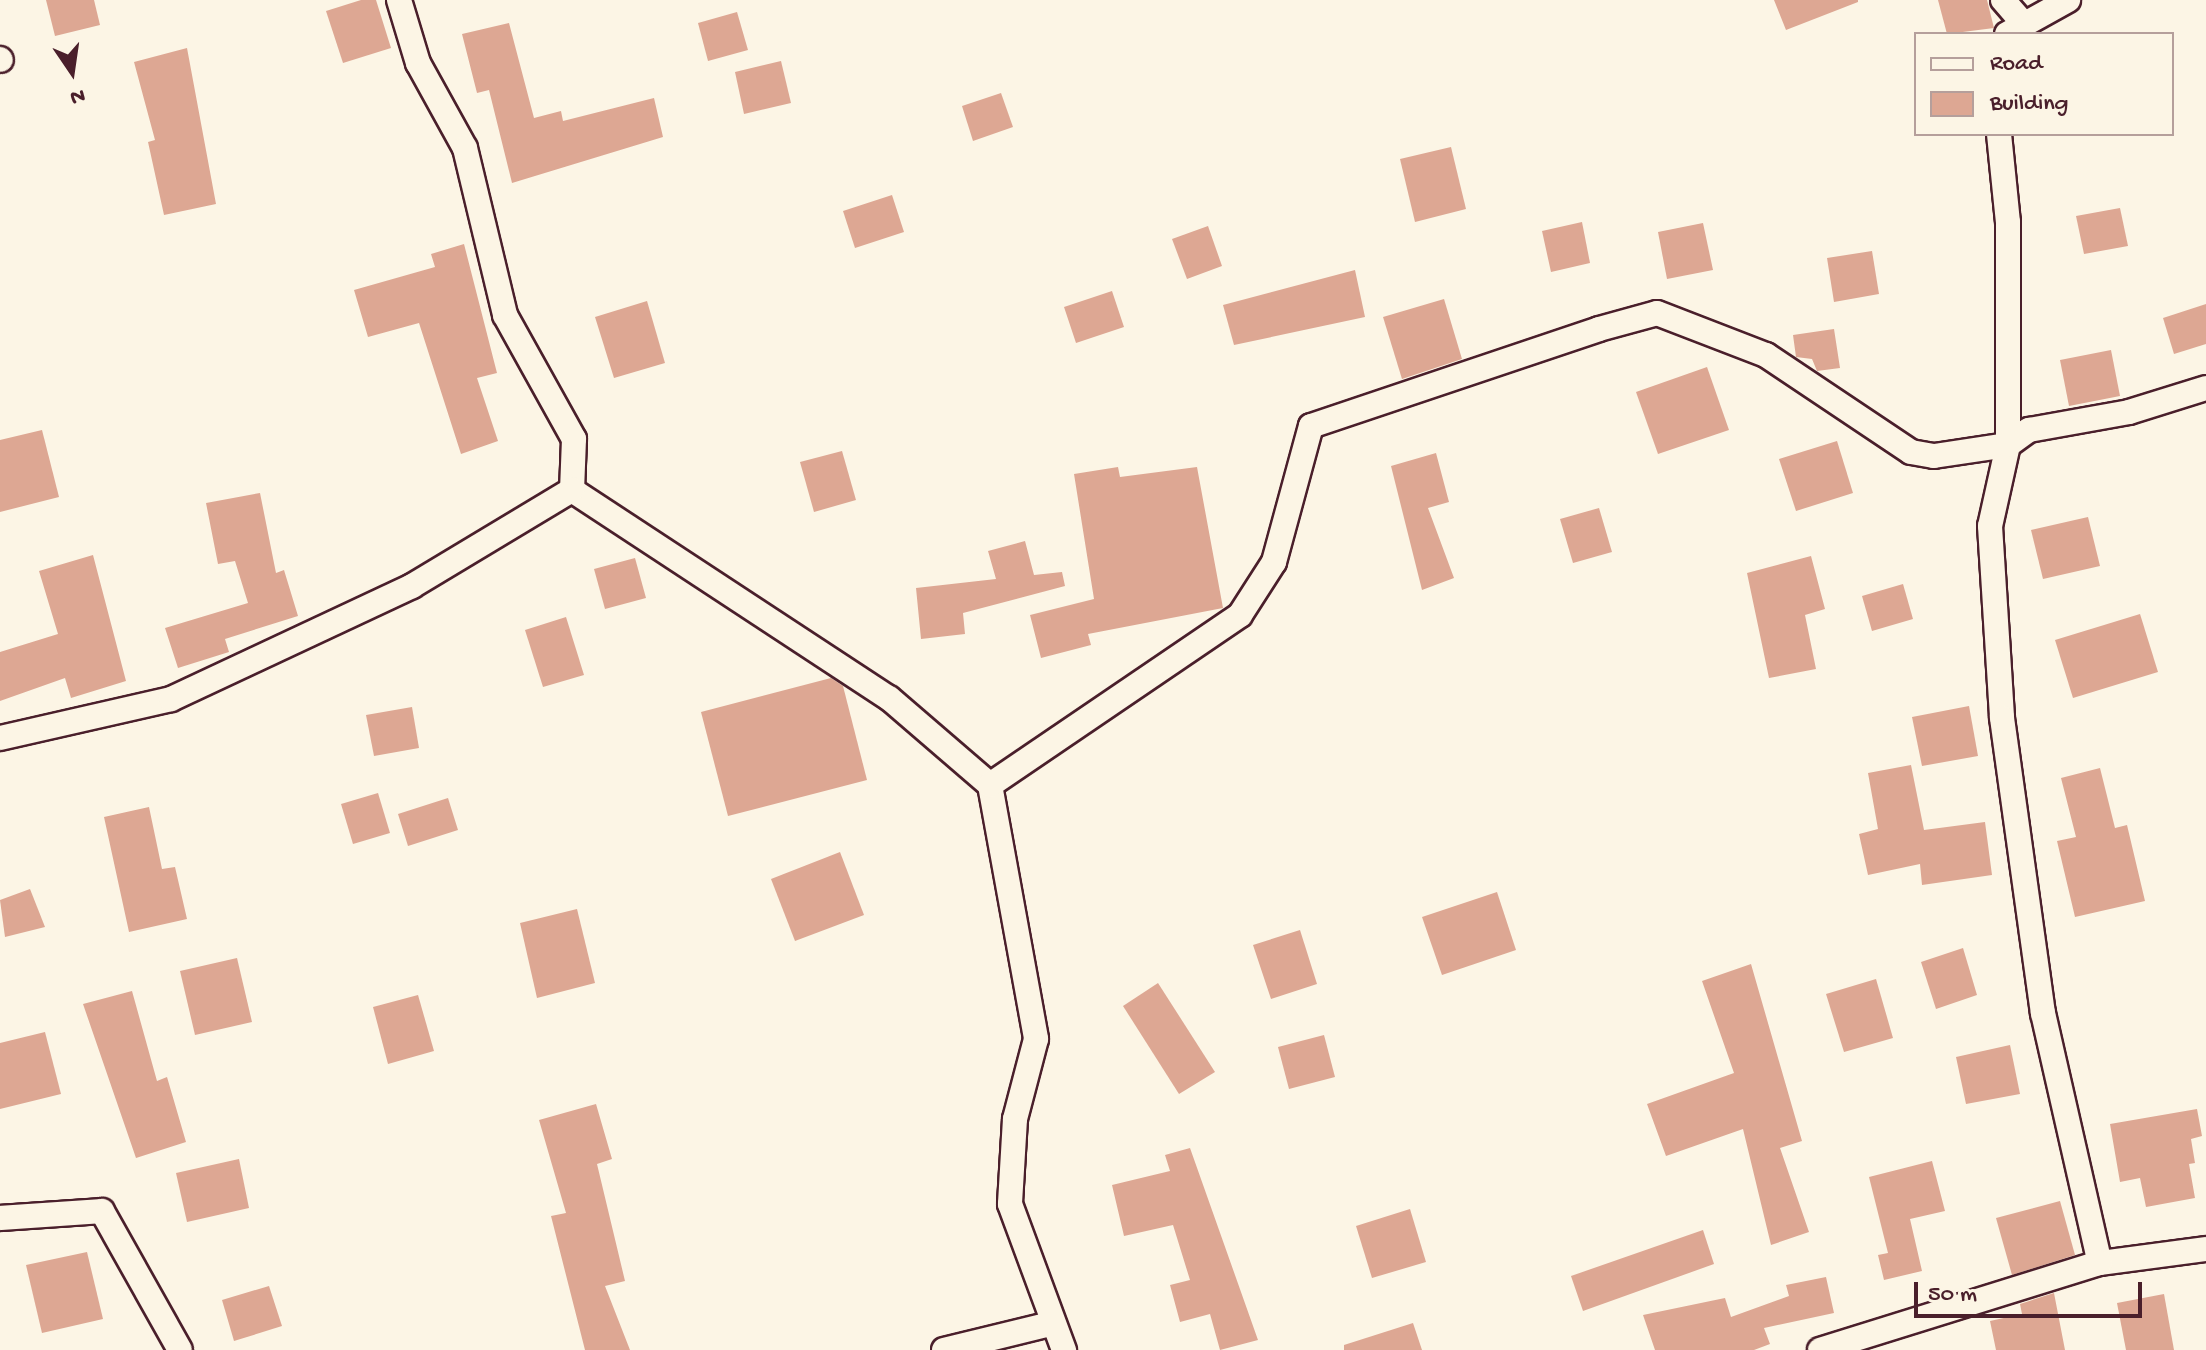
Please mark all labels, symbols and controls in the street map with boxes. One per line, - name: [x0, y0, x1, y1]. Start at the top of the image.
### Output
- north arrow: [32, 32, 112, 112]
- legend: [1914, 32, 2174, 136]
- text: Road: [1990, 50, 2042, 79]
- text: N: [67, 81, 87, 110]
- text: Building: [1990, 90, 2068, 119]
- scale bar: [1918, 1266, 2146, 1316]
- text: 50 m: [1928, 1281, 1977, 1310]

